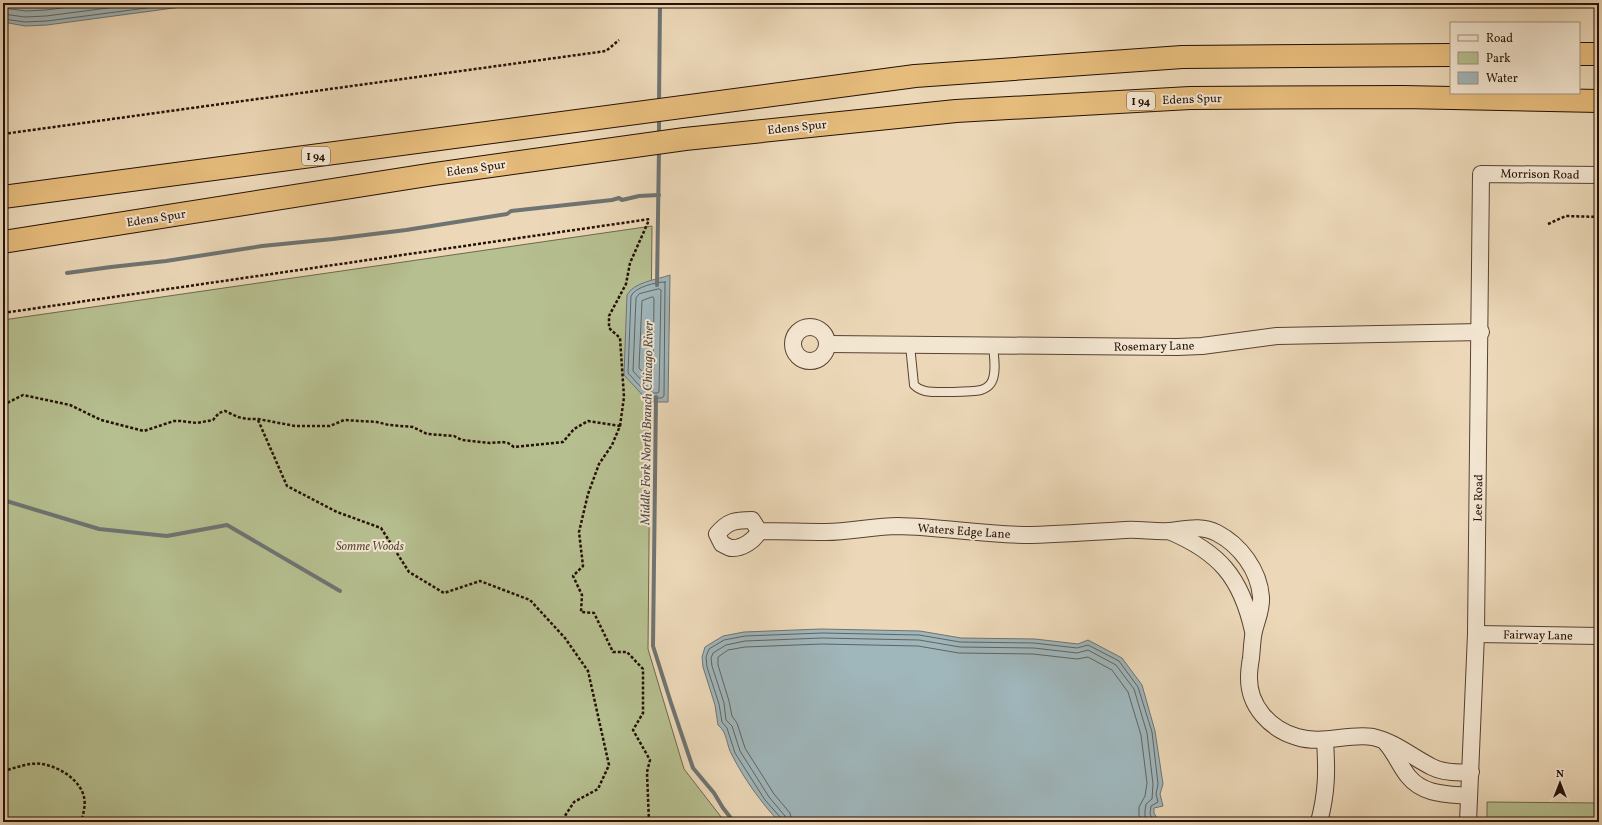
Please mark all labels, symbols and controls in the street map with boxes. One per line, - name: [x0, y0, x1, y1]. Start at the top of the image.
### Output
- legend: [1450, 22, 1580, 94]
- text: Road: [1486, 31, 1513, 47]
- text: Park: [1486, 51, 1511, 67]
- text: Water: [1486, 71, 1518, 87]
- street label: Edens Spur: [1162, 91, 1222, 109]
- road number: I 94: [1127, 92, 1155, 110]
- street label: Edens Spur: [767, 117, 828, 139]
- road number: I 94: [302, 147, 330, 165]
- street label: Edens Spur: [445, 157, 507, 181]
- street label: Morrison Road: [1500, 166, 1580, 184]
- street label: Edens Spur: [125, 206, 187, 232]
- water label: Middle Fork North Branch Chicago River: [637, 321, 659, 526]
- street label: Rosemary Lane: [1113, 338, 1195, 356]
- street label: Lee Road: [1471, 474, 1487, 522]
- street label: Waters Edge Lane: [917, 521, 1011, 543]
- park label: Somme Woods: [336, 539, 405, 555]
- street label: Fairway Lane: [1503, 627, 1573, 645]
- north arrow: [1540, 763, 1580, 803]
- text: N: [1556, 767, 1564, 782]

